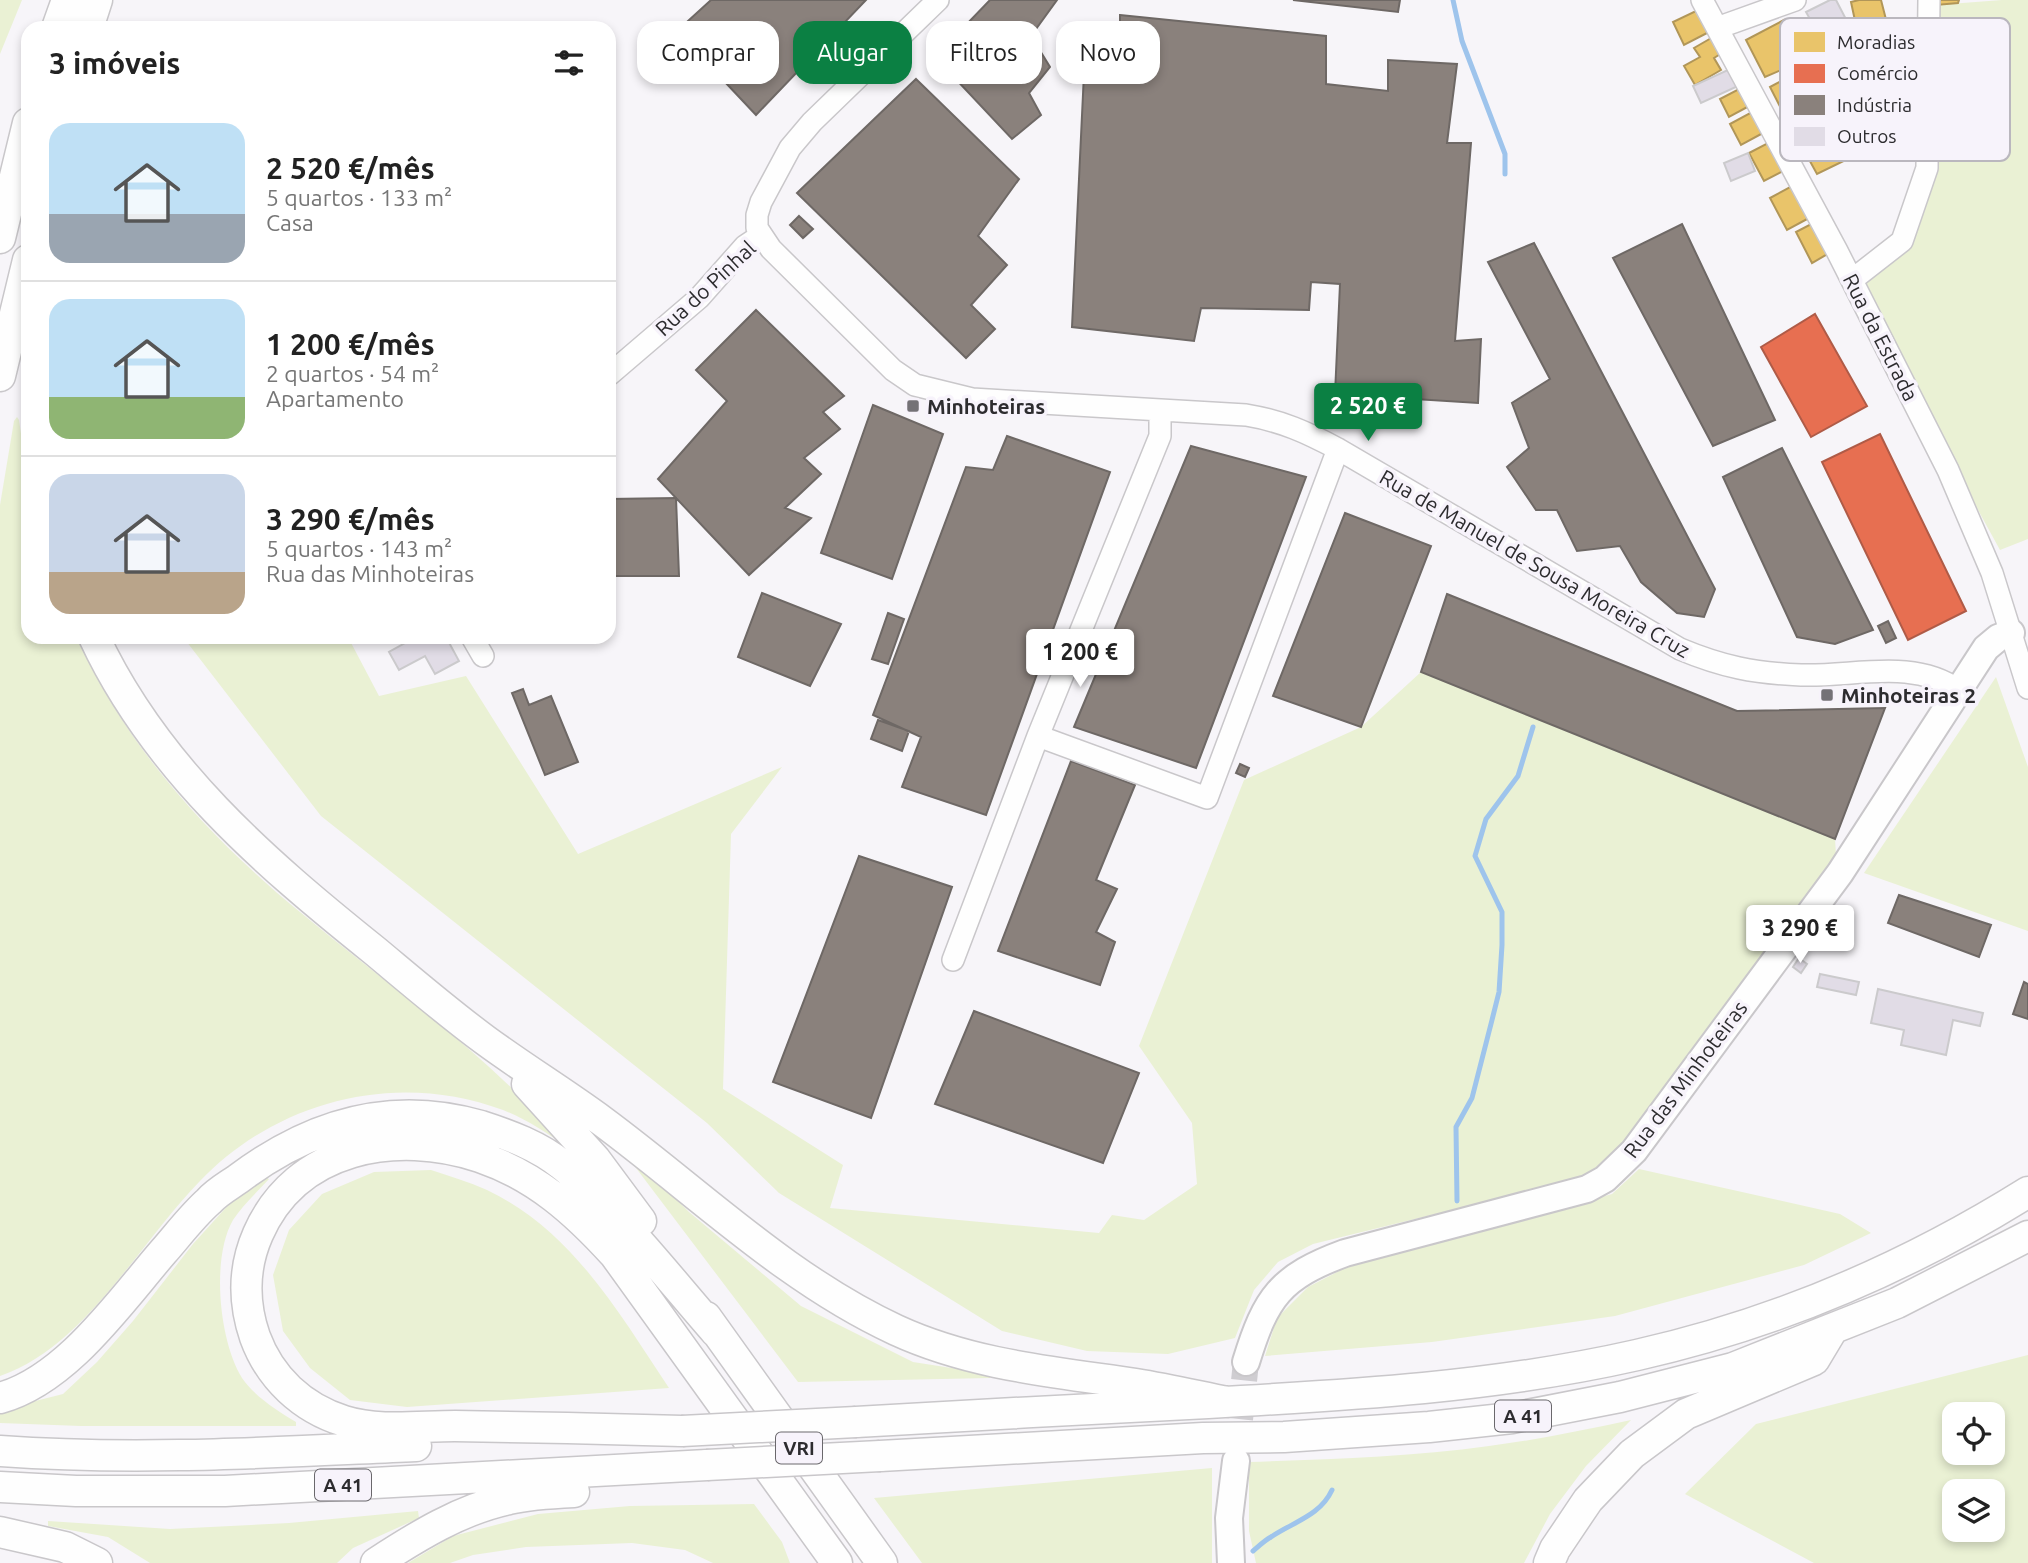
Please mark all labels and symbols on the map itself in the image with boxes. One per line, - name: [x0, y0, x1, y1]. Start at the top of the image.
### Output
- legend: [1780, 18, 2010, 161]
- text: Moradias: [1837, 31, 1915, 53]
- text: Comércio: [1837, 62, 1918, 84]
- text: Indústria: [1837, 94, 1912, 116]
- text: Outros: [1837, 125, 1897, 147]
- street label: Rua do Pinhal: [650, 236, 760, 340]
- street label: Rua da Estrada: [1839, 269, 1923, 405]
- pin: 2 520 €: [1303, 384, 1433, 443]
- place label: Minhoteiras: [927, 394, 1045, 418]
- marker: Minhoteiras: [905, 398, 921, 414]
- street label: Rua de Manuel de Sousa Moreira Cruz: [1376, 464, 1694, 662]
- pin: 1 200 €: [1015, 630, 1145, 689]
- place label: Minhoteiras 2: [1841, 683, 1976, 707]
- marker: Minhoteiras 2: [1819, 687, 1835, 703]
- pin: 3 290 €: [1735, 906, 1865, 965]
- street label: Rua das Minhoteiras: [1618, 996, 1752, 1162]
- road number: A 41: [1495, 1400, 1551, 1432]
- road number: VRI: [776, 1432, 822, 1464]
- road number: A 41: [315, 1470, 371, 1500]

